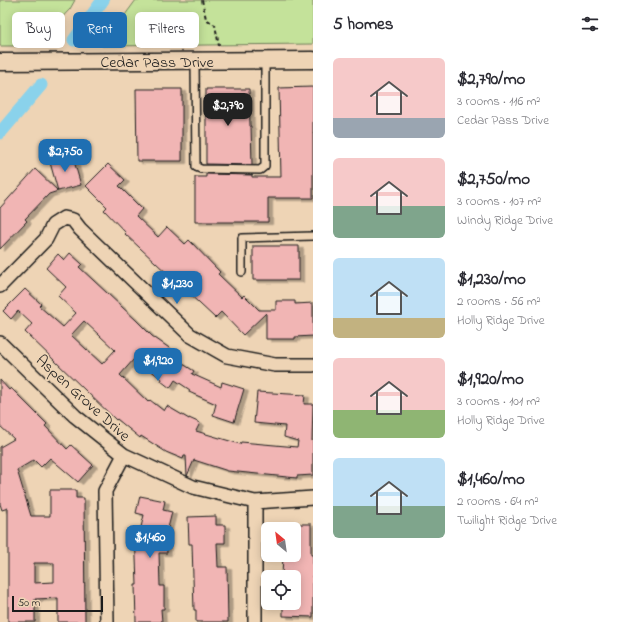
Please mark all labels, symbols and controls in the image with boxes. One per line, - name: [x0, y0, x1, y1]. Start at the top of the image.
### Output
- chip: Buy: [12, 12, 65, 48]
- chip: Rent: [73, 12, 127, 48]
- chip: Filters: [135, 12, 199, 48]
- text: 5 homes: [333, 12, 393, 37]
- icon: filters: [579, 13, 601, 35]
- street label: Cedar Pass Drive: [100, 51, 214, 75]
- text: $2,790/mo: [457, 67, 525, 92]
- icon: home: [365, 74, 413, 122]
- text: 3 rooms · 116 m²: [457, 92, 540, 111]
- pin: $2,790: [195, 93, 261, 127]
- text: $2,790: [212, 96, 244, 115]
- text: Cedar Pass Drive: [457, 111, 549, 130]
- pin: $2,750: [32, 139, 98, 173]
- text: $2,750: [48, 142, 82, 161]
- text: $2,750/mo: [457, 167, 530, 192]
- icon: home: [365, 174, 413, 222]
- text: 3 rooms · 107 m²: [457, 192, 541, 211]
- text: Windy Ridge Drive: [457, 211, 553, 230]
- text: $1,230/mo: [457, 267, 526, 292]
- pin: $1,230: [144, 271, 210, 305]
- text: $1,230: [161, 274, 193, 293]
- icon: home: [365, 274, 413, 322]
- text: 2 rooms · 56 m²: [457, 292, 541, 311]
- text: Holly Ridge Drive: [457, 311, 545, 330]
- pin: $1,920: [125, 348, 191, 382]
- street label: Aspen Grove Drive: [30, 349, 136, 448]
- text: $1,920: [143, 351, 173, 370]
- text: $1,920/mo: [457, 367, 524, 392]
- icon: home: [365, 374, 413, 422]
- text: 3 rooms · 101 m²: [457, 392, 540, 411]
- text: Holly Ridge Drive: [457, 411, 545, 430]
- text: $1,460/mo: [457, 467, 525, 492]
- icon: home: [365, 474, 413, 522]
- text: 2 rooms · 64 m²: [457, 492, 539, 511]
- text: Twilight Ridge Drive: [457, 511, 557, 530]
- north arrow: [261, 522, 301, 562]
- map controls: [261, 522, 301, 610]
- pin: $1,460: [117, 525, 183, 559]
- text: $1,460: [135, 528, 165, 547]
- button: locate: [261, 570, 301, 610]
- scale bar: [12, 594, 103, 613]
- text: 50 m: [18, 595, 40, 611]

